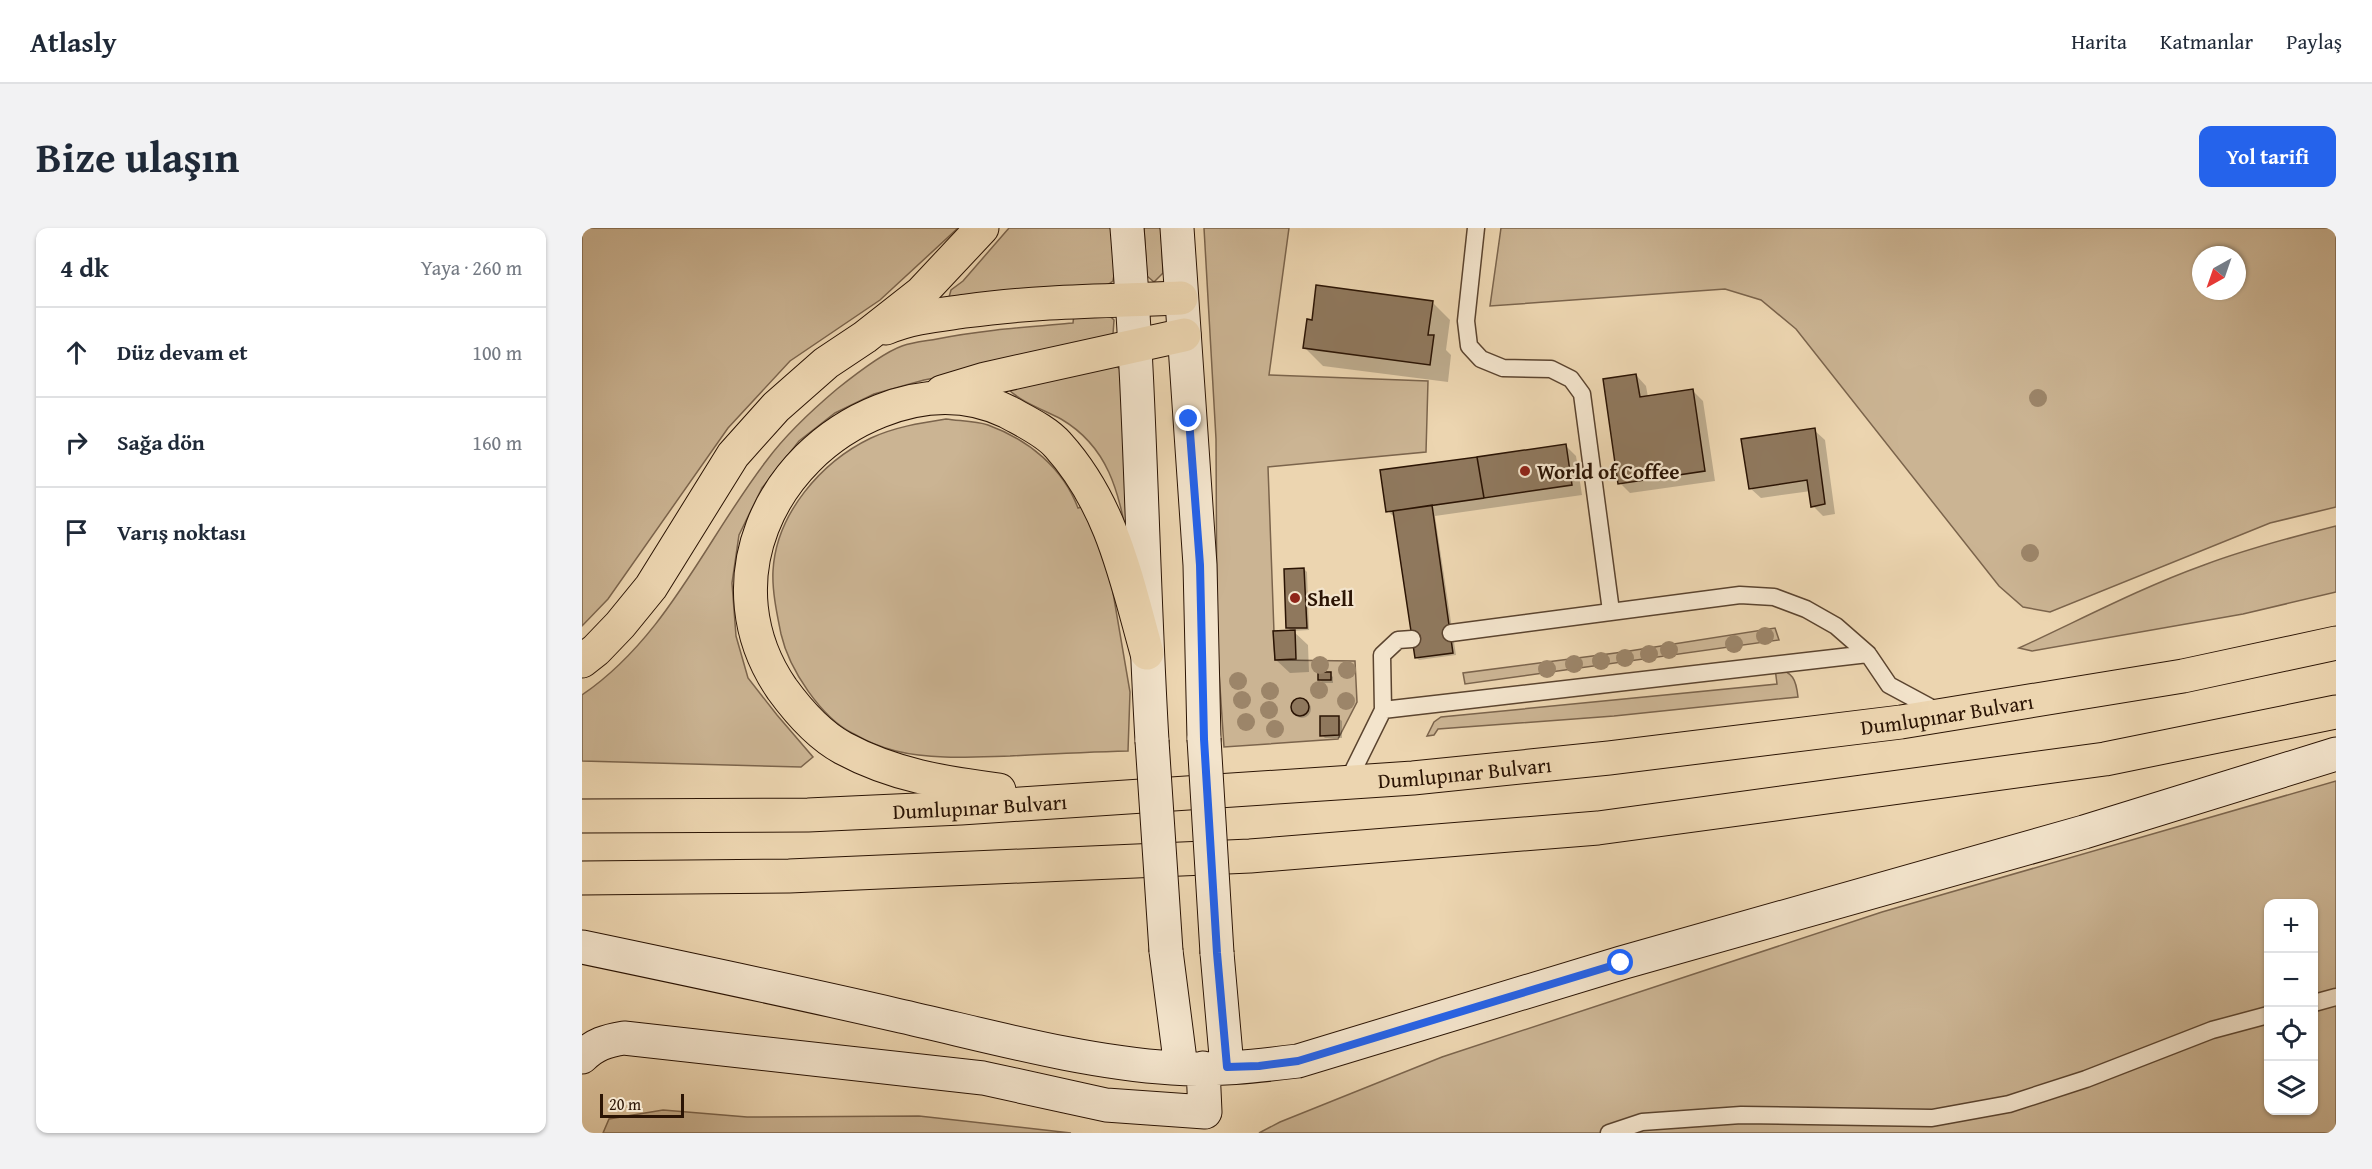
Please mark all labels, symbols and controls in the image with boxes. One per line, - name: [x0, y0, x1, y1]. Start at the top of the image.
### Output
- text: Atlasly: [30, 21, 117, 62]
- text: Harita: [2071, 26, 2127, 57]
- text: Katmanlar: [2160, 26, 2253, 57]
- text: Paylaş: [2286, 26, 2342, 57]
- text: Bize ulaşın: [36, 126, 239, 187]
- button: Yol tarifi: [2199, 126, 2336, 187]
- north arrow: [2192, 246, 2246, 300]
- text: 4 dk: [60, 248, 109, 287]
- text: Yaya · 260 m: [421, 253, 522, 282]
- icon: ahead: [60, 336, 93, 369]
- text: Düz devam et: [117, 336, 248, 368]
- text: 100 m: [472, 338, 522, 367]
- route end: [1175, 405, 1201, 431]
- icon: right: [60, 426, 93, 459]
- text: Sağa dön: [117, 426, 205, 458]
- text: 160 m: [472, 428, 522, 457]
- place label: World of Coffee: [1537, 456, 1680, 487]
- marker: World of Coffee: [1518, 464, 1532, 478]
- icon: arrive: [60, 516, 93, 549]
- text: Varış noktası: [117, 516, 246, 548]
- place label: Shell: [1307, 583, 1354, 614]
- marker: Shell: [1288, 591, 1302, 605]
- street label: Dumlupınar Bulvarı: [1859, 685, 2036, 742]
- street label: Dumlupınar Bulvarı: [1377, 748, 1553, 796]
- street label: Dumlupınar Bulvarı: [892, 785, 1068, 827]
- map controls: [2264, 899, 2318, 1115]
- button: +: [2264, 899, 2318, 953]
- route start: [1607, 949, 1633, 975]
- button: −: [2264, 953, 2318, 1007]
- button: locate: [2264, 1007, 2318, 1061]
- button: layers: [2264, 1061, 2318, 1115]
- scale bar: [600, 1091, 684, 1118]
- text: 20 m: [609, 1092, 641, 1116]

